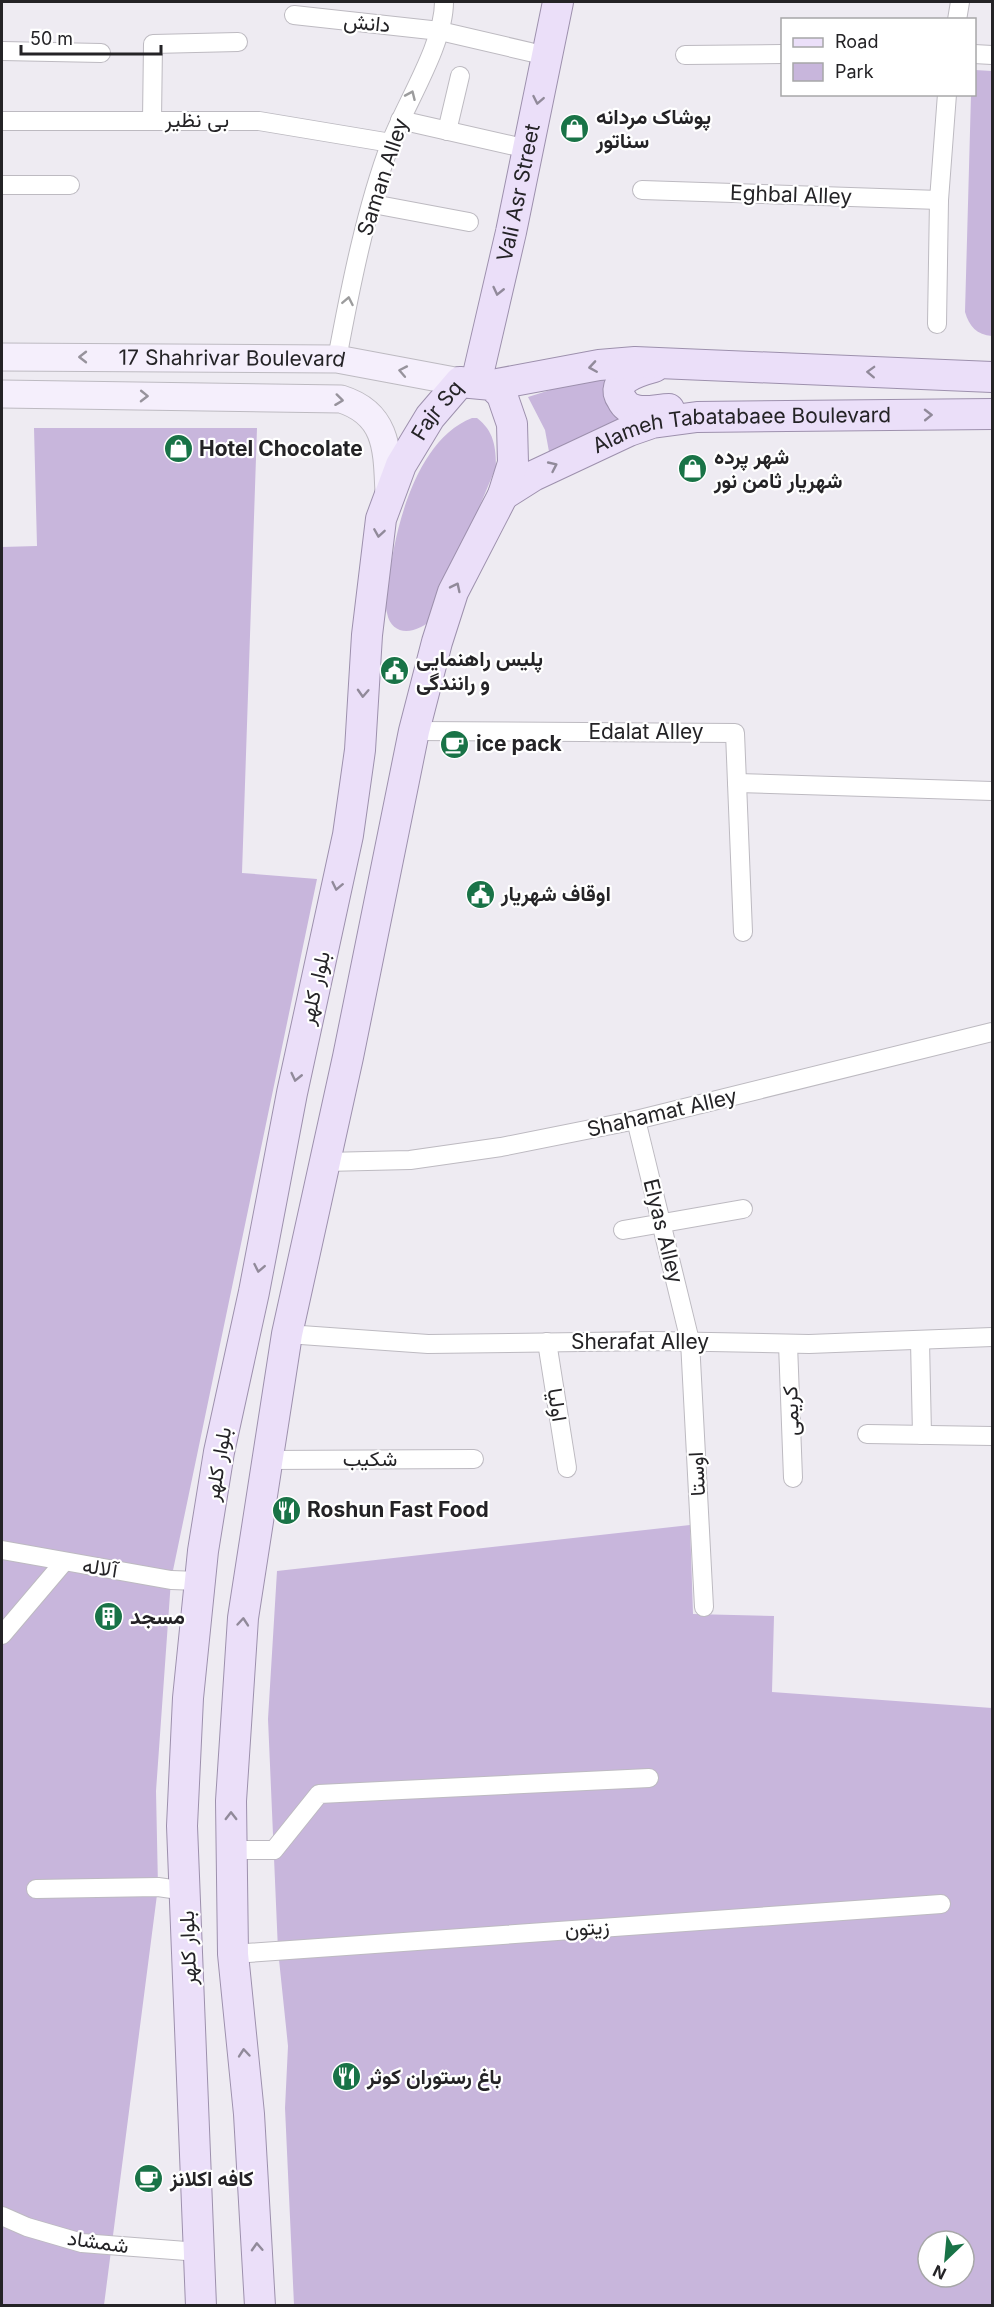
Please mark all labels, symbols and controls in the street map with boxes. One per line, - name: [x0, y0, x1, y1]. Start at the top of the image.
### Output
- street label: دانش: [342, 8, 392, 37]
- scale bar: [21, 18, 160, 56]
- legend: [781, 18, 976, 96]
- text: 50 m: [30, 28, 73, 49]
- text: Road: [835, 31, 878, 52]
- text: Park: [835, 61, 874, 82]
- one-way arrow: [404, 90, 416, 101]
- one-way arrow: [532, 95, 545, 105]
- place label: پوشاک مردانه سناتور: [595, 104, 711, 154]
- street label: بی نظیر: [164, 107, 229, 133]
- shop icon: پوشاک مردانه سناتور: [559, 113, 591, 145]
- street label: Saman Alley: [352, 115, 413, 239]
- street label: Vali Asr Street: [492, 121, 545, 264]
- street label: Eghbal Alley: [730, 180, 853, 209]
- one-way arrow: [492, 285, 505, 295]
- one-way arrow: [341, 296, 354, 306]
- street label: 17 Shahrivar Boulevard: [119, 345, 348, 372]
- one-way arrow: [78, 351, 87, 363]
- one-way arrow: [588, 360, 597, 372]
- one-way arrow: [398, 365, 408, 378]
- one-way arrow: [867, 365, 876, 378]
- street label: Fajr Sq: [406, 375, 468, 445]
- one-way arrow: [139, 390, 148, 402]
- one-way arrow: [334, 393, 343, 406]
- street label: Alameh Tabatabaee Boulevard: [588, 402, 891, 458]
- one-way arrow: [923, 408, 932, 421]
- shop icon: Hotel Chocolate: [162, 433, 194, 465]
- place label: Hotel Chocolate: [199, 436, 363, 461]
- place label: شهر پرده شهریار ثامن نور: [713, 444, 843, 494]
- shop icon: شهر پرده شهریار ثامن نور: [677, 453, 709, 485]
- one-way arrow: [547, 462, 558, 474]
- one-way arrow: [374, 528, 386, 537]
- one-way arrow: [449, 582, 461, 593]
- place label: پلیس راهنمایی و رانندگی: [416, 646, 543, 696]
- public building icon: پلیس راهنمایی و رانندگی: [379, 655, 411, 687]
- one-way arrow: [357, 689, 370, 698]
- street label: Edalat Alley: [588, 719, 704, 744]
- cafe icon: ice pack: [439, 728, 471, 760]
- place label: ice pack: [476, 731, 563, 756]
- public building icon: اوقاف شهریار: [464, 878, 496, 910]
- one-way arrow: [331, 881, 344, 891]
- place label: اوقاف شهریار: [500, 881, 611, 907]
- street label: بلوار کلهر: [294, 949, 336, 1028]
- one-way arrow: [290, 1072, 303, 1082]
- street label: Shahamat Alley: [584, 1083, 740, 1142]
- street label: Elyas Alley: [638, 1176, 689, 1286]
- one-way arrow: [253, 1264, 265, 1273]
- street label: Sherafat Alley: [571, 1329, 709, 1354]
- street label: اولیا: [542, 1386, 572, 1424]
- street label: کریمی: [777, 1386, 805, 1436]
- street label: بلوار کلهر: [199, 1425, 237, 1504]
- street label: شکیب: [343, 1446, 397, 1471]
- street label: اوستا: [683, 1451, 711, 1497]
- restaurant icon: Roshun Fast Food: [270, 1494, 302, 1526]
- place label: Roshun Fast Food: [307, 1497, 489, 1522]
- street label: آلاله: [81, 1552, 121, 1583]
- building icon: مسجد: [93, 1601, 125, 1633]
- place label: مسجد: [130, 1604, 185, 1629]
- one-way arrow: [236, 1617, 249, 1626]
- one-way arrow: [225, 1812, 237, 1821]
- street label: بلوار کلهر: [174, 1910, 202, 1987]
- street label: زیتون: [564, 1913, 610, 1943]
- one-way arrow: [238, 2048, 251, 2057]
- restaurant icon: باغ رستوران کوثر: [330, 2061, 362, 2093]
- place label: باغ رستوران کوثر: [366, 2064, 502, 2091]
- cafe icon: کافه اکلانز: [133, 2163, 165, 2195]
- place label: کافه اکلانز: [169, 2166, 254, 2192]
- street label: شمشاد: [66, 2225, 130, 2258]
- north arrow: [916, 2229, 976, 2289]
- one-way arrow: [250, 2243, 263, 2252]
- text: N: [930, 2261, 949, 2284]

